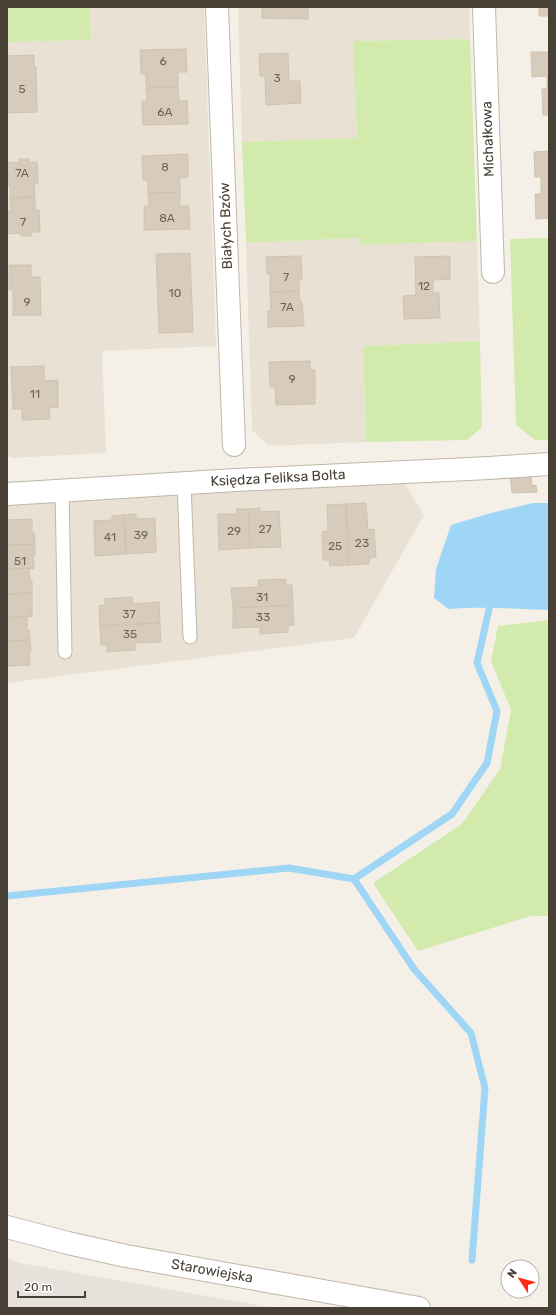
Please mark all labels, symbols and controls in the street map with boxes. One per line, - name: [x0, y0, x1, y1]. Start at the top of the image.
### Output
- house number: 6: [159, 54, 167, 68]
- house number: 3: [273, 71, 281, 85]
- house number: 5: [18, 82, 26, 96]
- street label: Michałkowa: [478, 101, 498, 177]
- house number: 6A: [157, 105, 173, 119]
- house number: 8: [161, 160, 169, 174]
- house number: 7A: [15, 166, 29, 180]
- street label: Białych Bzów: [216, 182, 236, 270]
- house number: 8A: [159, 211, 175, 225]
- house number: 7: [20, 215, 26, 229]
- house number: 7: [283, 270, 289, 284]
- house number: 12: [418, 279, 430, 293]
- house number: 10: [169, 286, 181, 300]
- house number: 9: [23, 295, 31, 309]
- house number: 7A: [280, 300, 294, 314]
- house number: 9: [288, 372, 296, 386]
- house number: 11: [30, 387, 40, 401]
- street label: Księdza Feliksa Bolta: [210, 466, 346, 490]
- house number: 27: [258, 522, 272, 536]
- house number: 29: [227, 524, 241, 538]
- house number: 39: [134, 528, 148, 542]
- house number: 41: [104, 530, 116, 544]
- house number: 23: [355, 536, 369, 550]
- house number: 25: [328, 539, 342, 553]
- house number: 51: [14, 554, 26, 568]
- house number: 31: [256, 590, 268, 604]
- house number: 37: [122, 607, 136, 621]
- house number: 33: [256, 610, 270, 624]
- house number: 35: [123, 627, 137, 641]
- street label: Starowiejska: [170, 1255, 254, 1287]
- north arrow: [500, 1259, 540, 1299]
- text: N: [505, 1266, 520, 1280]
- scale bar: [18, 1273, 85, 1299]
- text: 20 m: [24, 1280, 52, 1294]

